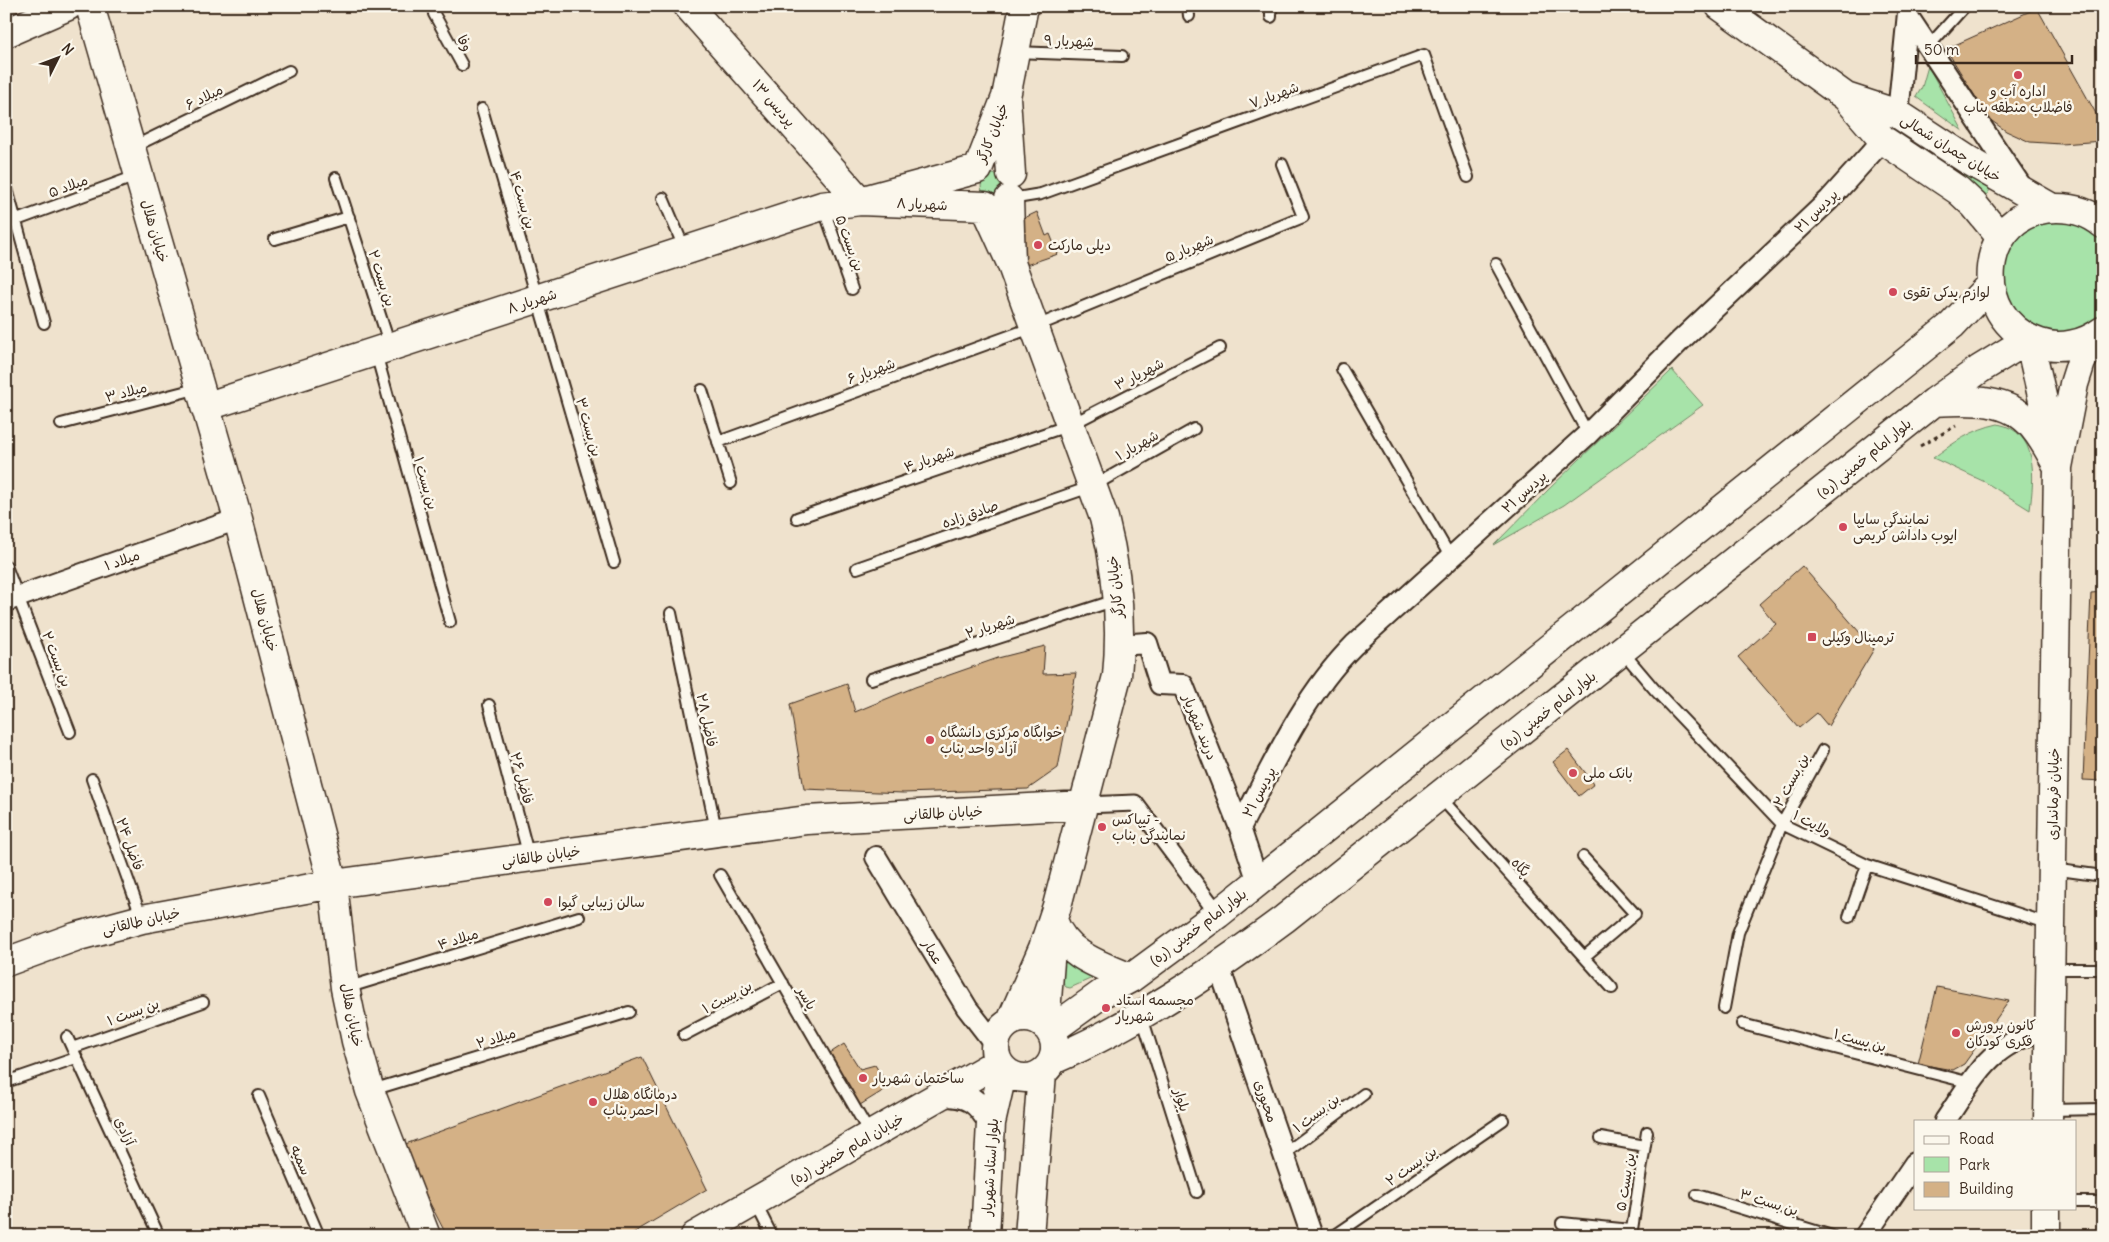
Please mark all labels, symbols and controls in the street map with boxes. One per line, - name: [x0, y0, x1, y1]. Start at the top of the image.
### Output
- street label: شهریار ۹: [1044, 31, 1094, 51]
- north arrow: [32, 32, 82, 82]
- street label: وفا: [453, 32, 477, 54]
- scale bar: [1916, 32, 2073, 64]
- text: N: [58, 40, 78, 59]
- text: 50 m: [1924, 40, 1959, 59]
- marker: اداره آب و فاضلاب منطقه بناب: [2012, 69, 2024, 81]
- street label: پردیس ۱۳: [748, 76, 799, 131]
- street label: شهریار ۷: [1247, 78, 1301, 112]
- street label: میلاد ۶: [182, 80, 226, 114]
- place label: اداره آب و فاضلاب منطقه بناب: [1963, 82, 2073, 116]
- street label: خیابان کارگر: [971, 100, 1012, 167]
- street label: خیابان چمران شمالی: [1897, 110, 2004, 187]
- street label: بن بست ۴: [506, 169, 540, 231]
- street label: میلاد ۵: [46, 171, 90, 201]
- street label: پردیس ۲۱: [1790, 185, 1842, 237]
- street label: شهریار ۸: [896, 194, 948, 214]
- street label: خیابان هلال: [137, 197, 173, 265]
- street label: بن بست ۵: [832, 212, 868, 274]
- street label: شهریار ۵: [1162, 230, 1216, 266]
- place label: دیلی مارکت: [1048, 236, 1111, 254]
- marker: دیلی مارکت: [1032, 239, 1044, 251]
- street label: بن بست ۲: [364, 247, 400, 309]
- place label: لوازم یدکی تقوی: [1903, 283, 1990, 304]
- street label: شهریار ۸: [505, 285, 559, 317]
- marker: لوازم یدکی تقوی: [1887, 286, 1899, 298]
- street label: شهریار ۶: [844, 354, 898, 388]
- street label: شهریار ۳: [1111, 354, 1167, 394]
- street label: میلاد ۳: [103, 378, 149, 406]
- street label: بن بست ۳: [572, 396, 606, 458]
- street label: بلوار امام خمینی (ره): [1813, 414, 1916, 503]
- street label: شهریار ۱: [1112, 426, 1162, 464]
- street label: شهریار ۴: [902, 442, 956, 476]
- street label: بن بست ۱: [410, 455, 442, 511]
- street label: پردیس ۲۱: [1498, 467, 1551, 518]
- street label: صادق زاده: [939, 496, 1001, 532]
- place label: نمایندگی سایپا ایوب داداش کریمی: [1853, 510, 1957, 544]
- marker: نمایندگی سایپا ایوب داداش کریمی: [1837, 521, 1849, 533]
- street label: میلاد ۱: [102, 546, 142, 574]
- street label: خیابان کارگر: [1103, 555, 1127, 620]
- street label: خیابان هلال: [248, 586, 282, 654]
- street label: شهریار ۲: [963, 610, 1017, 642]
- place label: ترمینال وکیلی: [1822, 628, 1895, 646]
- street label: بن بست ۲: [38, 629, 76, 689]
- marker: ترمینال وکیلی: [1806, 631, 1818, 643]
- street label: بلوار امام خمینی (ره): [1496, 667, 1601, 755]
- street label: دربند شهریار: [1178, 691, 1221, 763]
- street label: فاضل ۲۸: [693, 692, 721, 748]
- place label: خوابگاه مرکزی دانشگاه آزاد واحد بناب: [940, 723, 1062, 757]
- marker: خوابگاه مرکزی دانشگاه آزاد واحد بناب: [924, 734, 936, 746]
- street label: خیابان فرمانداری: [2043, 748, 2063, 840]
- street label: فاضل ۲۶: [506, 750, 538, 806]
- street label: بن بست ۲: [1769, 750, 1813, 810]
- street label: پردیس ۲۱: [1238, 764, 1281, 821]
- place label: بانک ملی: [1583, 764, 1633, 782]
- marker: بانک ملی: [1567, 767, 1579, 779]
- street label: خیابان طالقانی: [903, 802, 983, 824]
- street label: ولایت ۱: [1790, 806, 1834, 840]
- place label: تیپاکس - نمایندگی بناب: [1112, 810, 1186, 844]
- street label: فاضل ۲۴: [112, 815, 148, 873]
- marker: تیپاکس - نمایندگی بناب: [1096, 821, 1108, 833]
- street label: خیابان طالقانی: [500, 842, 582, 870]
- street label: پگاه: [1507, 854, 1534, 881]
- street label: بلوار امام خمینی (ره): [1146, 885, 1251, 971]
- place label: سالن زیبایی گیوا: [558, 893, 645, 911]
- marker: سالن زیبایی گیوا: [542, 896, 554, 908]
- street label: خیابان طالقانی: [100, 903, 182, 939]
- street label: میلاد ۴: [435, 924, 481, 954]
- street label: عمار: [918, 935, 948, 968]
- street label: بن بست ۱: [699, 976, 755, 1018]
- street label: خیابان هلال: [337, 981, 367, 1049]
- street label: یاسر: [793, 982, 821, 1013]
- place label: مجسمه استاد شهریار: [1115, 991, 1194, 1025]
- street label: بن بست ۱: [105, 994, 161, 1030]
- marker: مجسمه استاد شهریار: [1100, 1002, 1112, 1014]
- place label: کانون پرورش فکری کودکان: [1966, 1016, 2036, 1050]
- street label: میلاد ۲: [474, 1023, 518, 1053]
- street label: بن بست ۱: [1832, 1024, 1888, 1056]
- marker: کانون پرورش فکری کودکان: [1950, 1027, 1962, 1039]
- place label: ساختمان شهریار: [872, 1069, 964, 1087]
- marker: ساختمان شهریار: [857, 1072, 869, 1084]
- street label: محبوری: [1250, 1077, 1282, 1125]
- place label: درمانگاه هلال احمر بناب: [603, 1085, 678, 1119]
- street label: بلوار: [1170, 1085, 1194, 1114]
- street label: بن بست ۱: [1289, 1090, 1343, 1136]
- marker: درمانگاه هلال احمر بناب: [587, 1096, 599, 1108]
- street label: خیابان امام خمینی (ره): [787, 1109, 908, 1190]
- street label: آزادی: [111, 1114, 140, 1149]
- street label: بلوار استاد شهریار: [978, 1118, 1002, 1217]
- legend: [1914, 1120, 2076, 1210]
- text: Road: [1959, 1129, 1994, 1148]
- street label: سمیه: [287, 1142, 315, 1178]
- street label: بن بست ۲: [1382, 1142, 1440, 1190]
- street label: بن بست ۵: [1612, 1152, 1638, 1212]
- text: Park: [1959, 1155, 1990, 1174]
- text: Building: [1959, 1179, 2014, 1198]
- street label: بن بست ۳: [1738, 1185, 1800, 1219]

